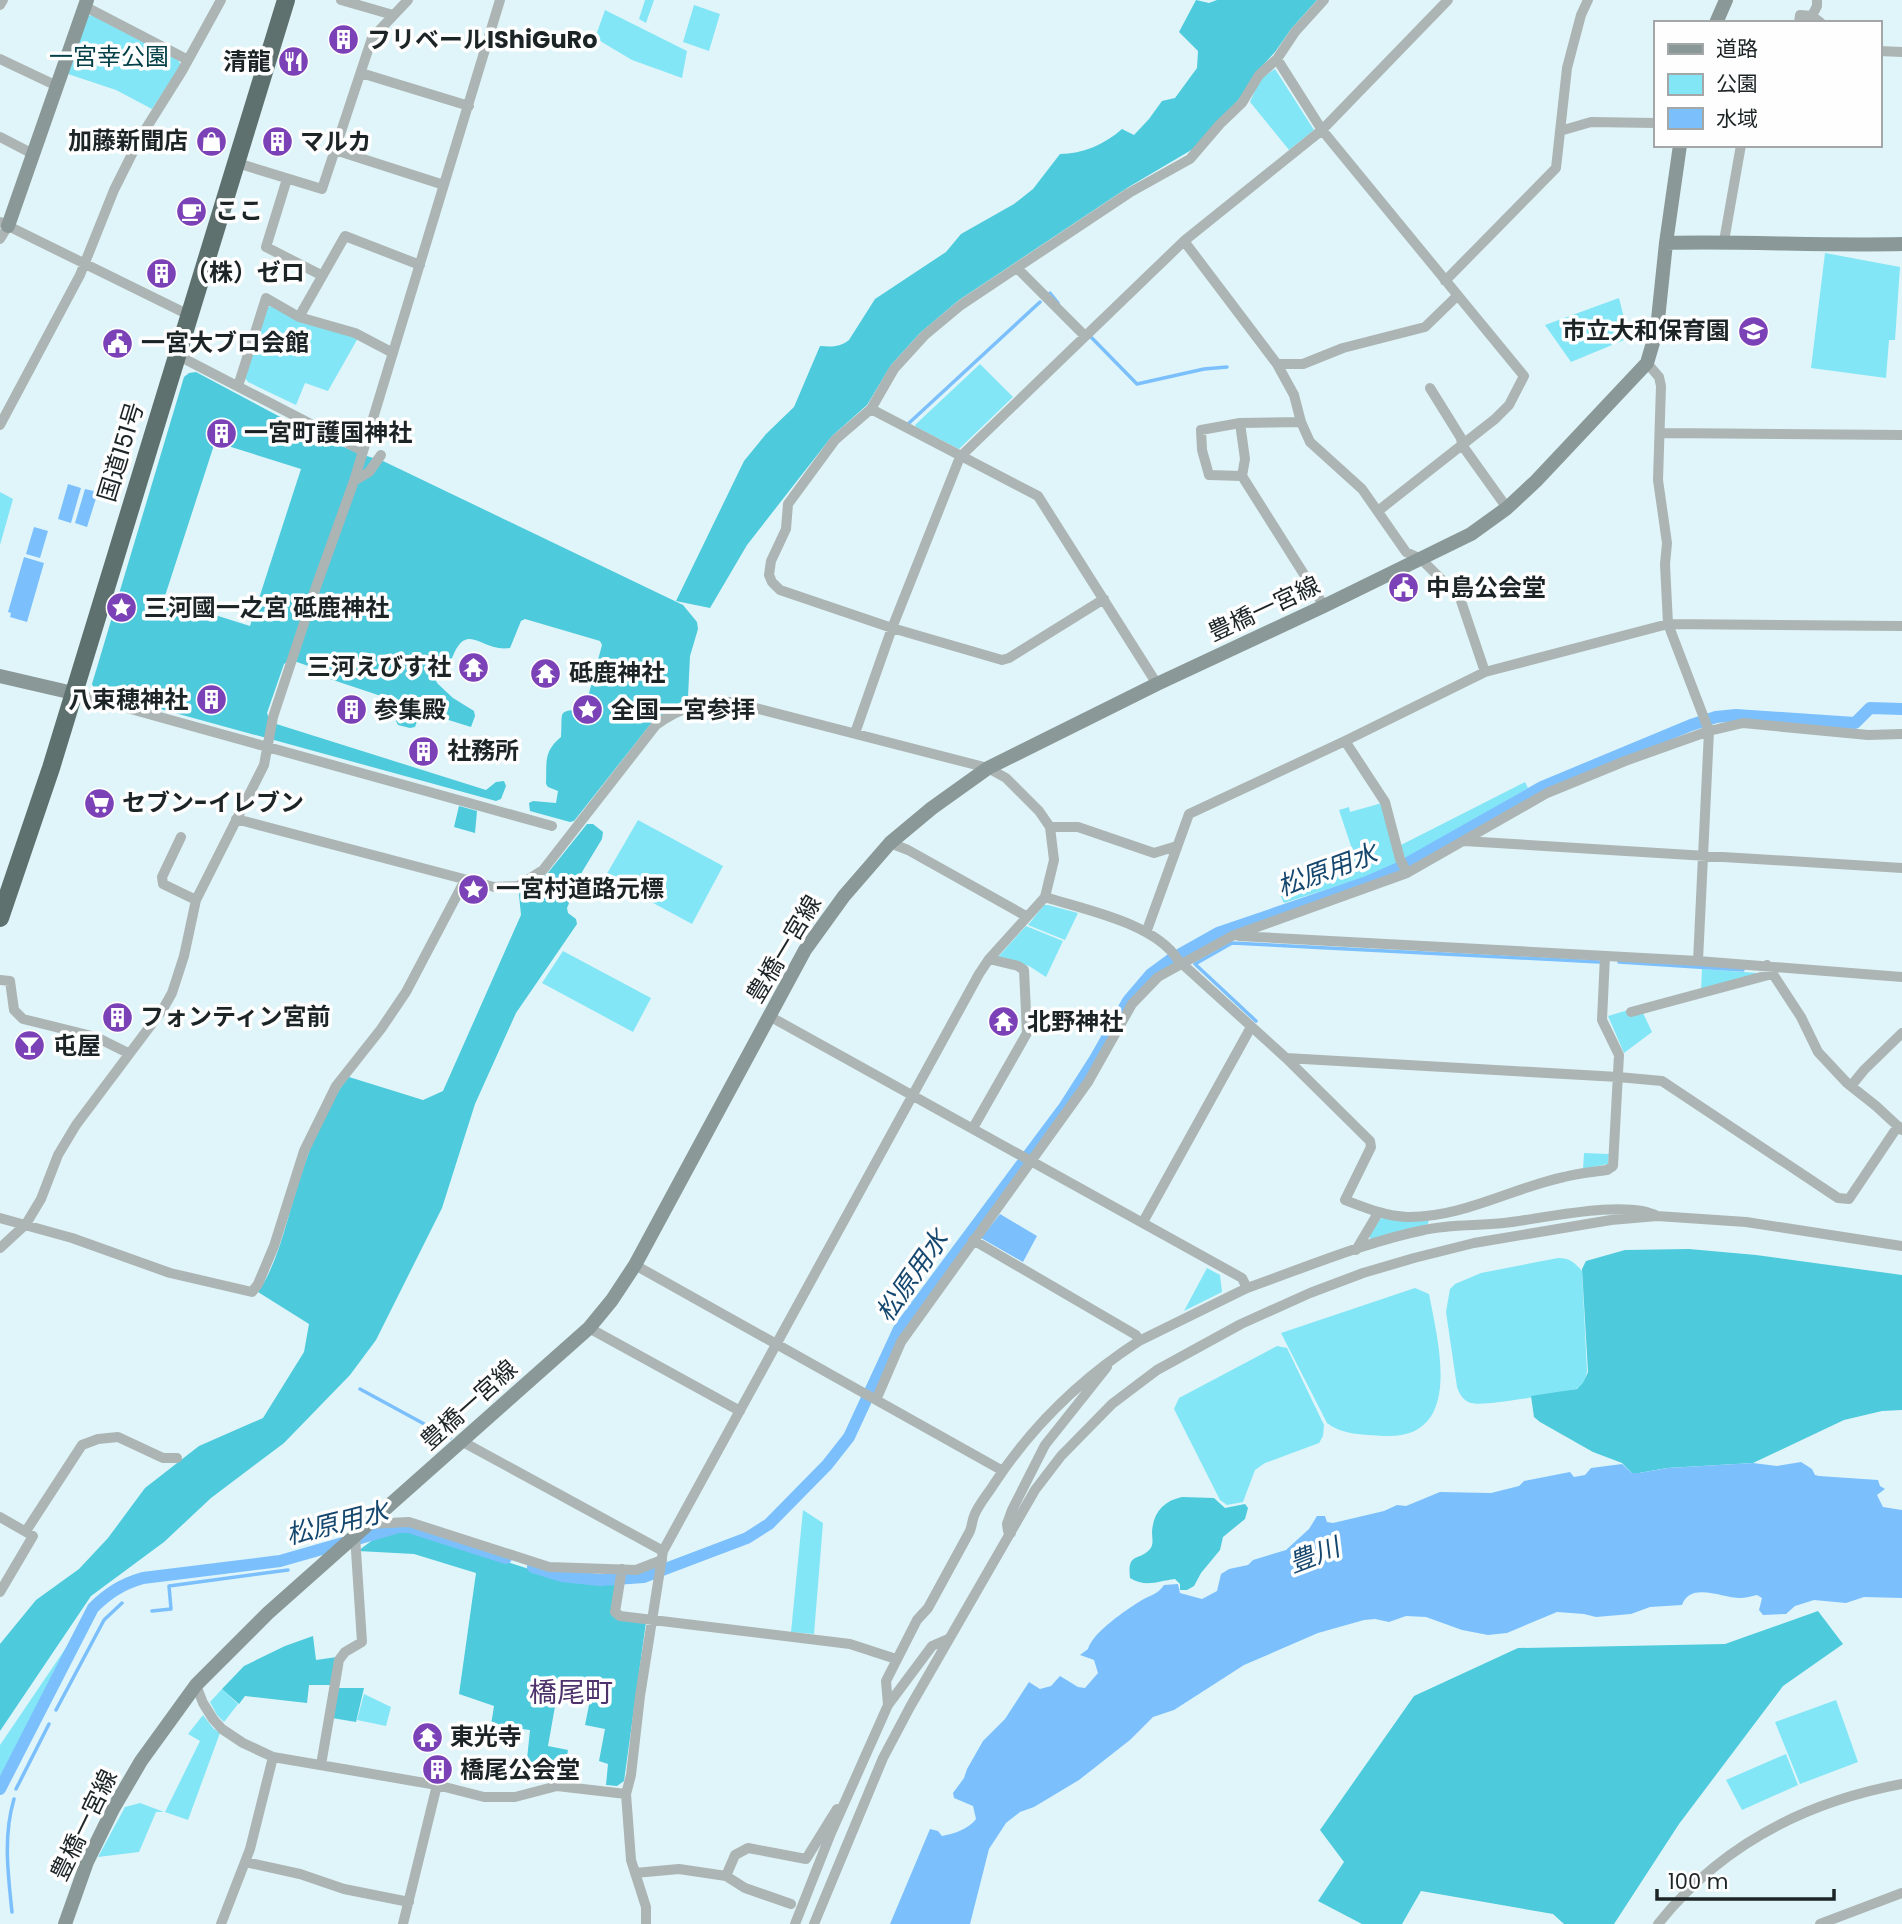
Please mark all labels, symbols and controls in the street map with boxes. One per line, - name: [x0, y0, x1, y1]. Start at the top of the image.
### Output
- legend: [1654, 21, 1881, 147]
- building icon: フリベールIShiGuRo: [327, 23, 361, 57]
- place label: フリベールIShiGuRo: [367, 23, 598, 56]
- text: 道路: [1716, 34, 1758, 63]
- park label: 一宮幸公園: [49, 40, 169, 73]
- place label: 清龍: [223, 45, 271, 78]
- restaurant icon: 清龍: [277, 45, 311, 79]
- text: 公園: [1716, 69, 1758, 98]
- text: 水域: [1716, 104, 1758, 133]
- place label: 加藤新聞店: [68, 124, 188, 157]
- shop icon: 加藤新聞店: [194, 124, 228, 158]
- building icon: マルカ: [260, 125, 294, 159]
- place label: マルカ: [300, 125, 371, 158]
- cafe icon: ここ: [175, 194, 209, 228]
- place label: ここ: [215, 194, 263, 227]
- building icon: （株）ゼロ: [145, 256, 179, 290]
- place label: （株）ゼロ: [185, 256, 305, 289]
- place label: 市立大和保育園: [1562, 314, 1730, 347]
- school or university icon: 市立大和保育園: [1736, 314, 1770, 348]
- public building icon: 一宮大ブロ会館: [101, 326, 135, 360]
- place label: 一宮大ブロ会館: [141, 326, 309, 359]
- street label: 国道151号: [90, 398, 151, 506]
- building icon: 一宮町護国神社: [204, 416, 238, 450]
- place label: 一宮町護国神社: [244, 416, 412, 449]
- street label: 豊橋一宮線: [1202, 568, 1325, 649]
- public building icon: 中島公会堂: [1386, 571, 1420, 605]
- place label: 中島公会堂: [1426, 571, 1546, 604]
- place icon: 三河國一之宮 砥鹿神社: [104, 591, 138, 625]
- place label: 三河國一之宮 砥鹿神社: [144, 591, 389, 624]
- place label: 三河えびす社: [307, 650, 451, 683]
- temple icon: 三河えびす社: [457, 650, 491, 684]
- temple icon: 砥鹿神社: [529, 656, 563, 690]
- place label: 砥鹿神社: [569, 656, 665, 689]
- place label: 八束穂神社: [68, 683, 188, 716]
- building icon: 八束穂神社: [194, 683, 228, 717]
- building icon: 参集殿: [334, 693, 368, 727]
- place label: 参集殿: [374, 693, 446, 726]
- place icon: 全国一宮参拝: [571, 693, 605, 727]
- place label: 全国一宮参拝: [611, 693, 755, 726]
- building icon: 社務所: [407, 734, 441, 768]
- place label: 社務所: [447, 734, 519, 767]
- supermarket icon: セブン-イレブン: [82, 786, 116, 820]
- place label: セブン-イレブン: [122, 786, 304, 819]
- water label: 松原用水: [1272, 834, 1385, 905]
- place icon: 一宮村道路元標: [456, 872, 490, 906]
- place label: 一宮村道路元標: [496, 872, 664, 905]
- street label: 豊橋一宮線: [739, 889, 829, 1009]
- building icon: フォンティン宮前: [100, 1000, 134, 1034]
- place label: フォンティン宮前: [140, 1000, 331, 1033]
- temple icon: 北野神社: [987, 1005, 1021, 1039]
- place label: 北野神社: [1027, 1005, 1123, 1038]
- bar icon: 屯屋: [13, 1029, 47, 1063]
- place label: 屯屋: [53, 1029, 101, 1062]
- water label: 松原用水: [867, 1221, 958, 1329]
- street label: 豊橋一宮線: [413, 1352, 524, 1457]
- water label: 松原用水: [282, 1492, 395, 1553]
- water label: 豊川: [1283, 1528, 1348, 1581]
- district label: 橋尾町: [529, 1673, 613, 1712]
- temple icon: 東光寺: [410, 1720, 444, 1754]
- place label: 東光寺: [450, 1720, 522, 1753]
- building icon: 橋尾公会堂: [420, 1753, 454, 1787]
- place label: 橋尾公会堂: [460, 1753, 580, 1786]
- street label: 豊橋一宮線: [42, 1764, 125, 1886]
- scale bar: [1657, 1857, 1834, 1901]
- text: 100 m: [1668, 1867, 1728, 1896]

